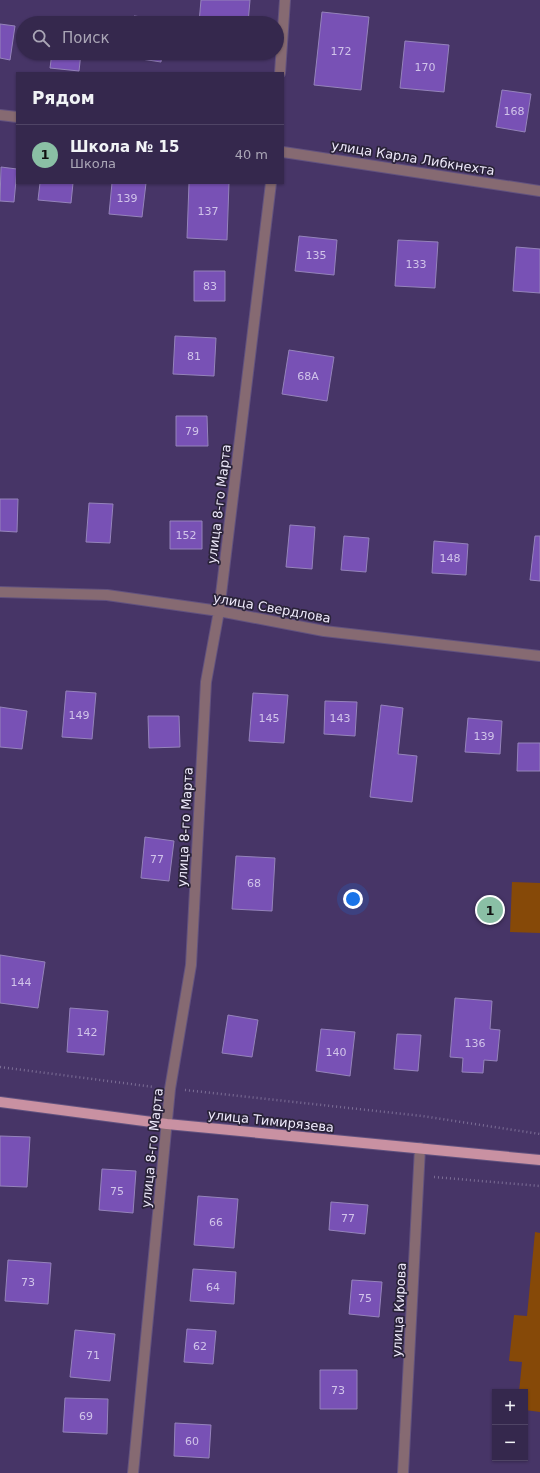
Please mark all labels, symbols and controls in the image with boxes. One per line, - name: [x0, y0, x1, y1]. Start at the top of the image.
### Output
- search box: [16, 16, 284, 60]
- icon: search: [30, 27, 52, 49]
- text: Поиск: [62, 29, 110, 47]
- house number: 172: [331, 45, 352, 58]
- house number: 170: [415, 61, 436, 74]
- text: Рядом: [32, 88, 95, 108]
- house number: 168: [504, 105, 525, 118]
- text: Школа № 15: [70, 138, 180, 156]
- street label: улица Карла Либкнехта: [330, 138, 496, 178]
- text: 1: [40, 147, 50, 162]
- text: 40 m: [235, 147, 268, 162]
- text: Школа: [70, 156, 116, 171]
- house number: 139: [117, 192, 138, 205]
- house number: 137: [198, 205, 219, 218]
- house number: 135: [306, 249, 327, 262]
- house number: 133: [406, 258, 427, 271]
- house number: 83: [203, 280, 217, 293]
- house number: 81: [187, 350, 201, 363]
- house number: 68А: [297, 370, 319, 383]
- house number: 79: [185, 425, 199, 438]
- street label: улица 8-го Марта: [204, 443, 234, 565]
- house number: 152: [176, 529, 197, 542]
- house number: 148: [440, 552, 461, 565]
- street label: улица Свердлова: [212, 590, 332, 626]
- house number: 149: [69, 709, 90, 722]
- house number: 145: [259, 712, 280, 725]
- house number: 143: [330, 712, 351, 725]
- house number: 139: [474, 730, 495, 743]
- street label: улица 8-го Марта: [174, 767, 196, 887]
- house number: 77: [150, 853, 164, 866]
- house number: 68: [247, 877, 261, 890]
- your location: [343, 889, 363, 909]
- pin: 1: [477, 895, 503, 925]
- house number: 144: [11, 976, 32, 989]
- house number: 142: [77, 1026, 98, 1039]
- house number: 136: [465, 1037, 486, 1050]
- house number: 140: [326, 1046, 347, 1059]
- street label: улица 8-го Марта: [138, 1087, 166, 1209]
- street label: улица Тимирязева: [207, 1107, 335, 1135]
- house number: 75: [110, 1185, 124, 1198]
- house number: 77: [341, 1212, 355, 1225]
- house number: 66: [209, 1216, 223, 1229]
- street label: улица Кирова: [389, 1262, 409, 1358]
- house number: 73: [21, 1276, 35, 1289]
- house number: 64: [206, 1281, 220, 1294]
- house number: 75: [358, 1292, 372, 1305]
- house number: 62: [193, 1340, 207, 1353]
- house number: 71: [86, 1349, 100, 1362]
- house number: 73: [331, 1384, 345, 1397]
- map controls: [492, 1389, 528, 1461]
- button: +: [492, 1389, 528, 1425]
- house number: 69: [79, 1410, 93, 1423]
- button: −: [492, 1425, 528, 1461]
- house number: 60: [185, 1435, 199, 1448]

